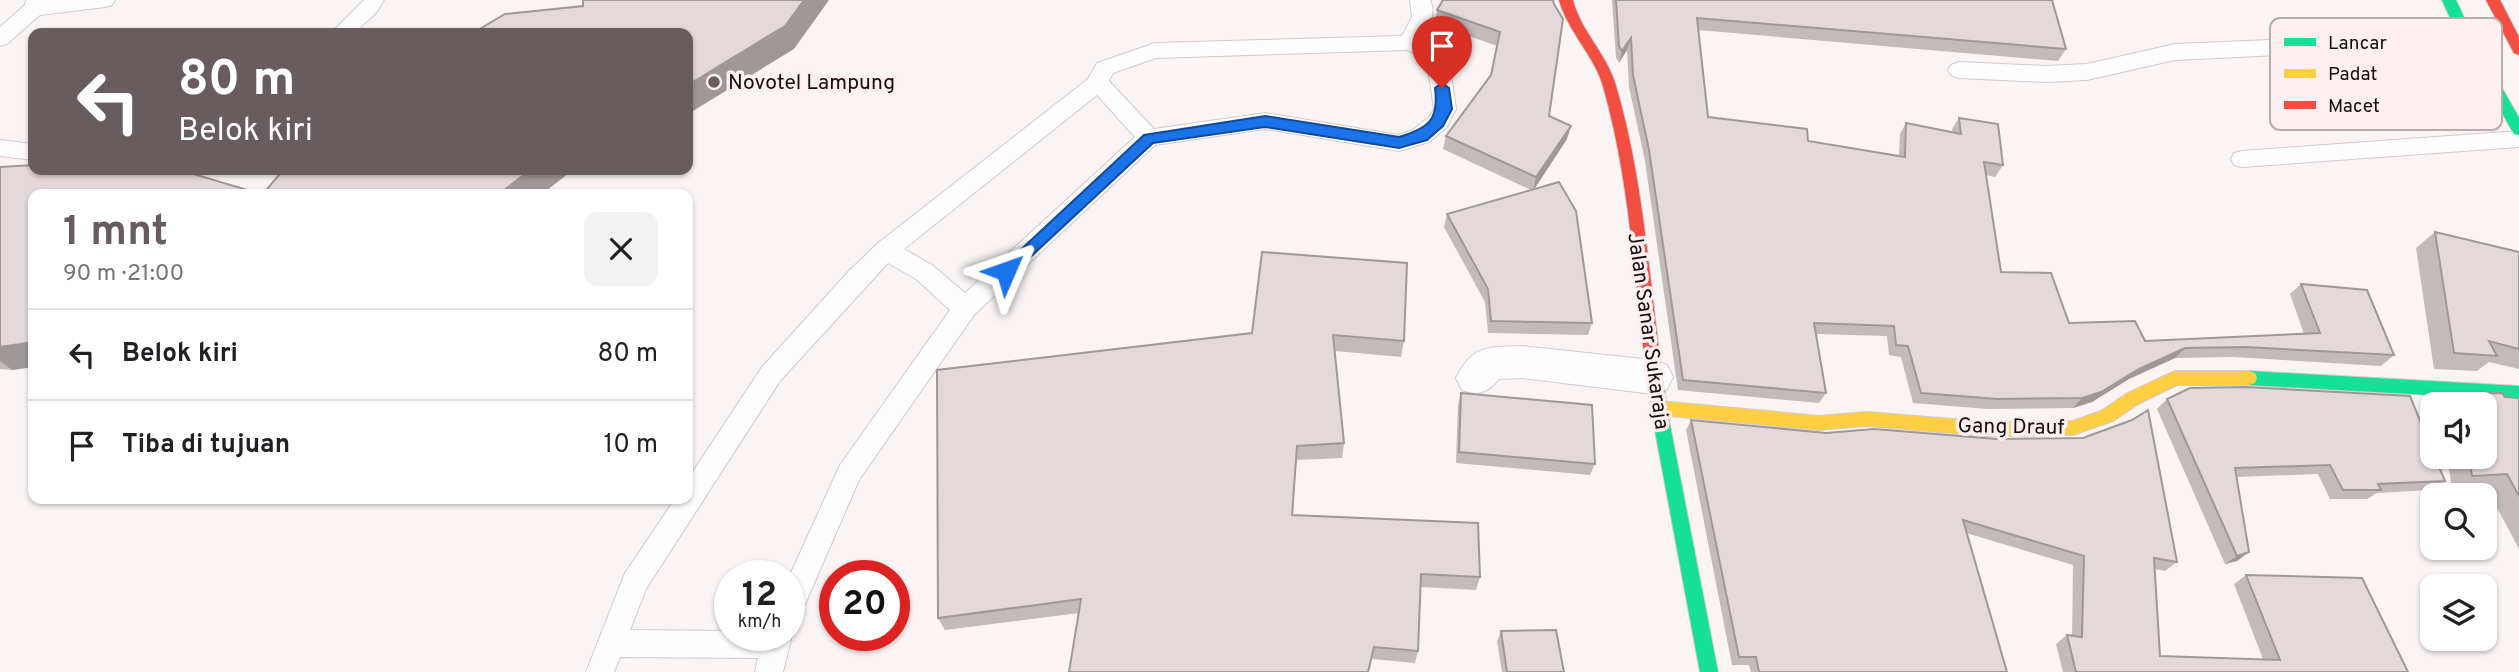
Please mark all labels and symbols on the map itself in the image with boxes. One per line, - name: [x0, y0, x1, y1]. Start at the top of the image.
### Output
- pin: [1412, 16, 1472, 88]
- legend: [2270, 18, 2502, 130]
- text: Lancar: [2328, 32, 2387, 56]
- text: Padat: [2328, 63, 2377, 87]
- place label: Novotel Lampung: [728, 70, 895, 97]
- marker: Novotel Lampung: [706, 74, 722, 90]
- text: Macet: [2328, 95, 2380, 119]
- street label: Jalan Sanar Sukaraja: [1620, 231, 1675, 431]
- position arrow: [969, 234, 1043, 308]
- street label: Gang Drauf: [1957, 413, 2065, 442]
- speed limit sign: 20: [819, 560, 910, 651]

